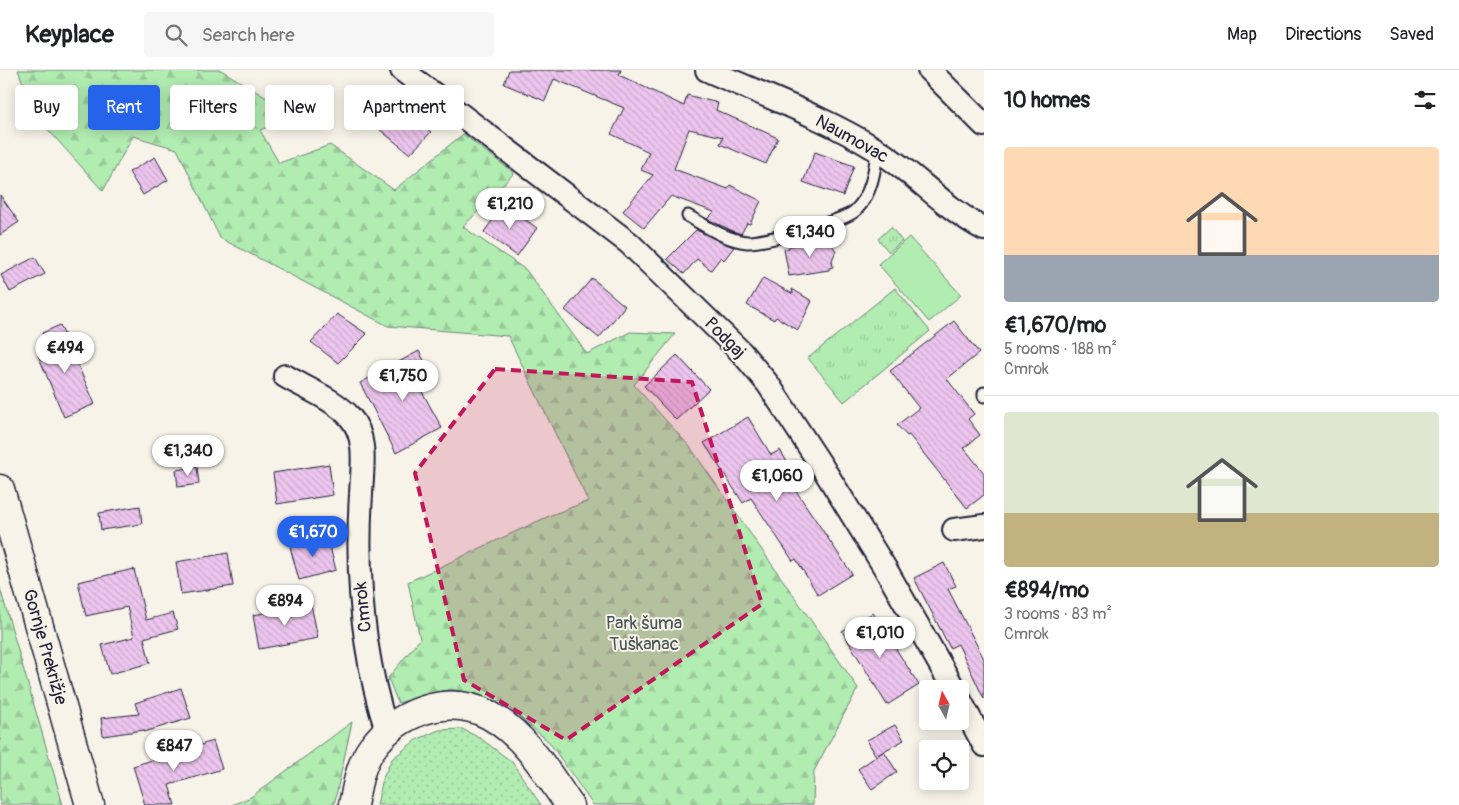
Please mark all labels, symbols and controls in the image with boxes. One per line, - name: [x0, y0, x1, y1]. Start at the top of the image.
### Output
- search box: [144, 12, 494, 57]
- text: Keyplace: [25, 20, 114, 49]
- icon: search: [162, 21, 190, 49]
- text: Search here: [202, 23, 295, 47]
- text: Map: [1227, 23, 1257, 46]
- text: Directions: [1285, 23, 1361, 46]
- text: Saved: [1389, 23, 1434, 46]
- chip: Buy: [15, 85, 78, 130]
- chip: Rent: [88, 85, 160, 130]
- chip: Filters: [170, 85, 255, 130]
- chip: New: [265, 85, 334, 130]
- chip: Apartment: [344, 85, 464, 130]
- icon: filters: [1411, 86, 1439, 114]
- text: 10 homes: [1004, 87, 1090, 114]
- street label: Naumovac: [811, 110, 893, 168]
- icon: home: [1177, 179, 1267, 269]
- pin: €1,210: [469, 188, 551, 230]
- text: €1,210: [486, 194, 534, 214]
- pin: €1,340: [769, 216, 851, 258]
- text: €1,340: [785, 222, 835, 242]
- street label: Podgaj: [699, 312, 751, 364]
- text: €1,670/mo: [1004, 312, 1106, 339]
- pin: €494: [35, 332, 95, 374]
- text: €494: [46, 338, 84, 358]
- text: 5 rooms · 188 m²: [1004, 339, 1117, 359]
- text: Cmrok: [1004, 359, 1049, 379]
- pin: €1,750: [362, 360, 444, 402]
- text: €1,750: [379, 366, 427, 386]
- pin: €1,340: [147, 434, 229, 477]
- text: €1,340: [163, 441, 213, 461]
- icon: home: [1177, 445, 1267, 535]
- pin: €1,060: [736, 460, 818, 502]
- text: €1,060: [751, 466, 803, 486]
- pin: €1,670: [272, 516, 354, 558]
- text: €1,670: [288, 522, 338, 542]
- text: €894/mo: [1004, 577, 1089, 604]
- street label: Cmrok: [349, 580, 377, 633]
- pin: €894: [255, 584, 315, 627]
- street label: Gornje Prekrižje: [18, 587, 73, 708]
- text: €894: [267, 591, 303, 611]
- text: 3 rooms · 83 m²: [1004, 604, 1112, 624]
- park label: Park šuma Tuškanac: [606, 612, 682, 656]
- pin: €1,010: [839, 616, 921, 659]
- text: €1,010: [856, 623, 905, 643]
- text: Cmrok: [1004, 624, 1049, 644]
- north arrow: [919, 680, 969, 730]
- map controls: [919, 680, 969, 790]
- pin: €847: [144, 730, 204, 772]
- text: €847: [156, 736, 192, 756]
- button: locate: [919, 740, 969, 790]

